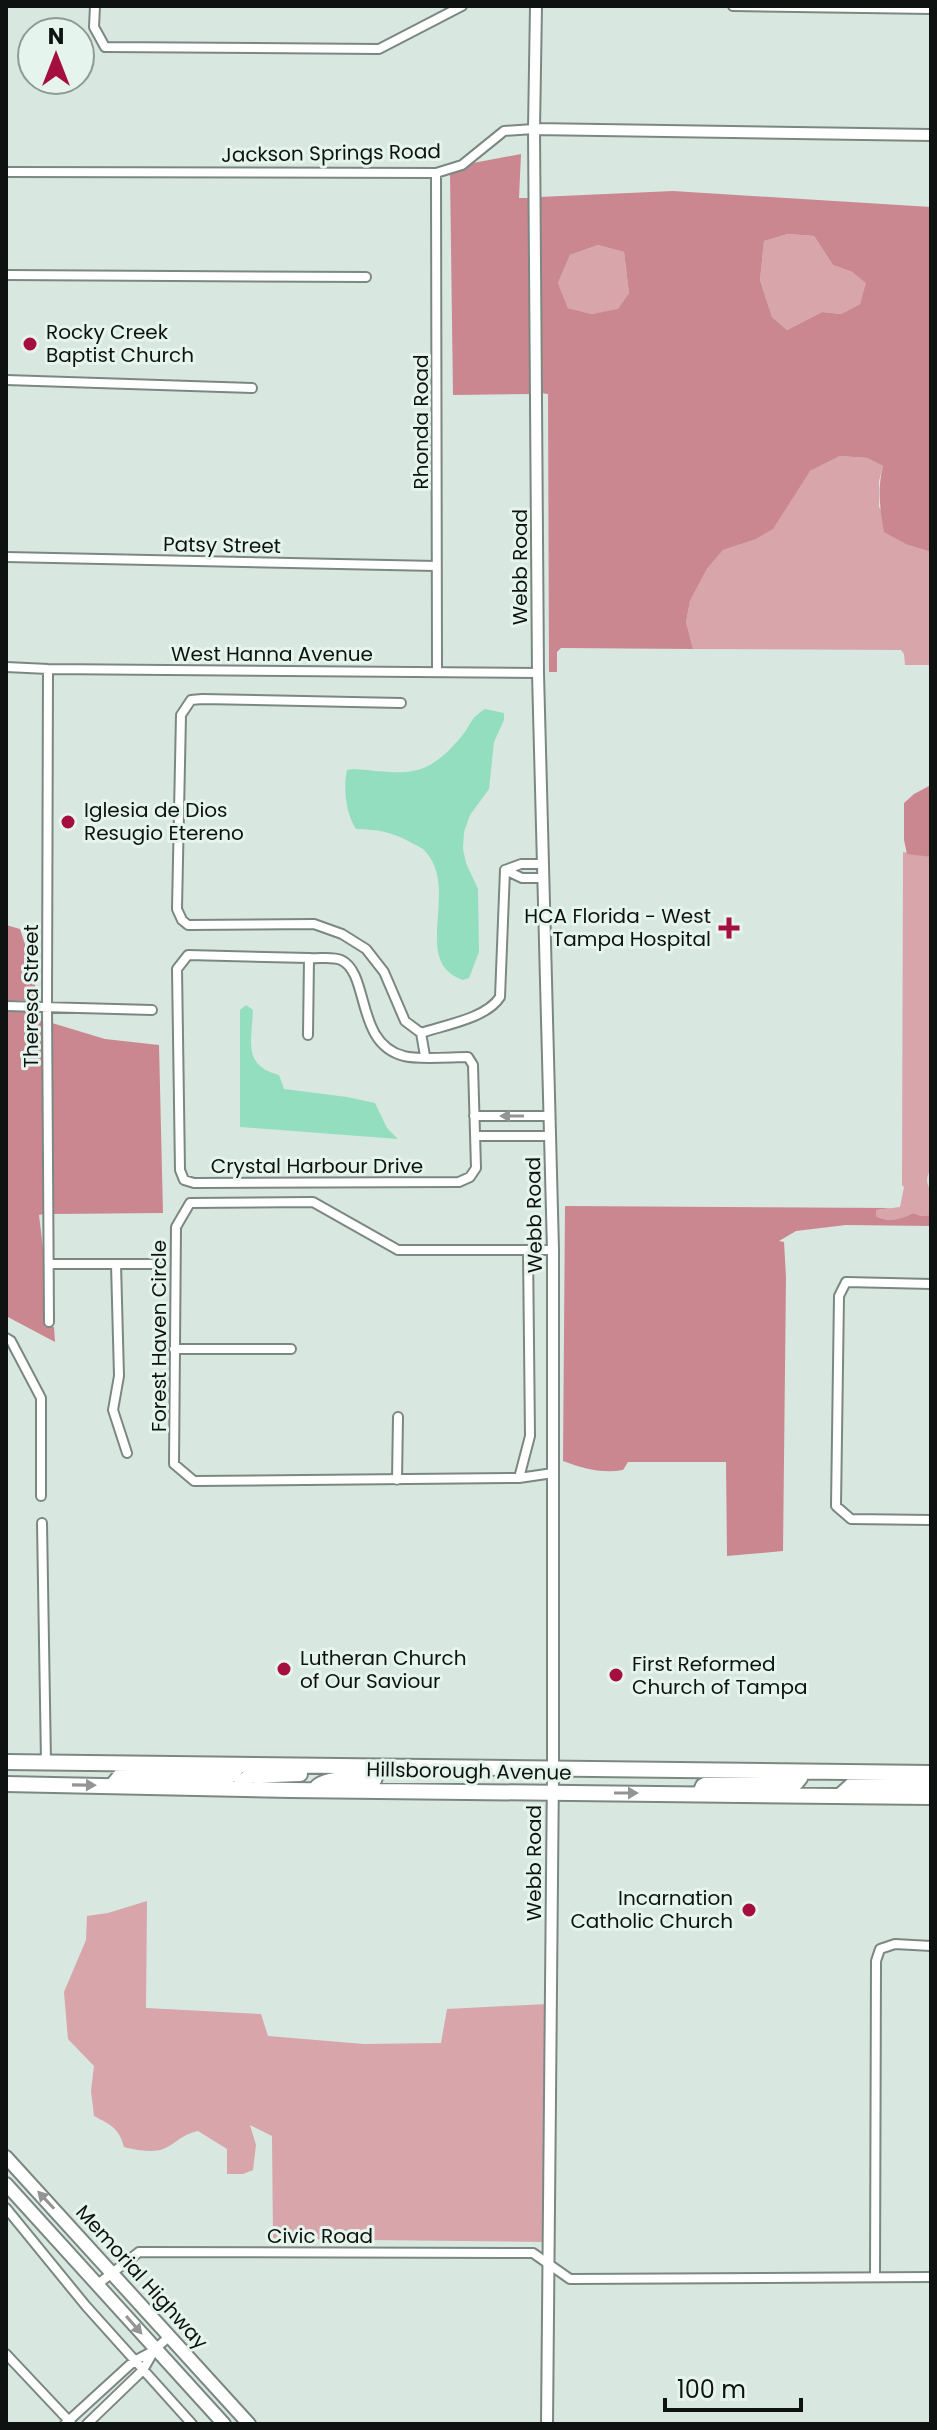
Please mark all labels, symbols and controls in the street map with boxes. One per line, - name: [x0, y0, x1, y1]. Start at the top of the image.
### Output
- north arrow: [16, 16, 96, 96]
- text: N: [48, 21, 64, 52]
- street label: Jackson Springs Road: [221, 137, 441, 169]
- place label: Rocky Creek Baptist Church: [46, 318, 194, 369]
- marker: Rocky Creek Baptist Church: [21, 335, 39, 353]
- street label: Rhonda Road: [407, 355, 435, 489]
- street label: Webb Road: [506, 509, 534, 625]
- street label: Patsy Street: [163, 530, 281, 560]
- street label: West Hanna Avenue: [171, 640, 373, 668]
- place label: Iglesia de Dios Resugio Etereno: [84, 796, 244, 847]
- marker: Iglesia de Dios Resugio Etereno: [59, 813, 77, 831]
- place label: HCA Florida - West Tampa Hospital: [524, 902, 711, 953]
- marker: HCA Florida - West Tampa Hospital: [718, 917, 740, 939]
- street label: Theresa Street: [17, 924, 45, 1068]
- one-way arrow: [499, 1110, 524, 1122]
- street label: Crystal Harbour Drive: [211, 1152, 423, 1180]
- street label: Webb Road: [519, 1157, 549, 1273]
- street label: Forest Haven Circle: [145, 1240, 173, 1432]
- place label: Lutheran Church of Our Saviour: [300, 1644, 466, 1695]
- place label: First Reformed Church of Tampa: [632, 1650, 807, 1701]
- marker: Lutheran Church of Our Saviour: [275, 1660, 293, 1678]
- marker: First Reformed Church of Tampa: [607, 1666, 625, 1684]
- street label: Hillsborough Avenue: [366, 1755, 572, 1787]
- one-way arrow: [72, 1779, 97, 1792]
- one-way arrow: [614, 1787, 639, 1799]
- street label: Webb Road: [520, 1805, 548, 1921]
- place label: Incarnation Catholic Church: [570, 1884, 733, 1935]
- marker: Incarnation Catholic Church: [740, 1901, 758, 1919]
- one-way arrow: [38, 2191, 56, 2210]
- street label: Memorial Highway: [70, 2199, 214, 2355]
- street label: Civic Road: [267, 2222, 373, 2250]
- one-way arrow: [124, 2315, 142, 2334]
- scale bar: [665, 2362, 801, 2412]
- text: 100 m: [677, 2373, 746, 2406]

